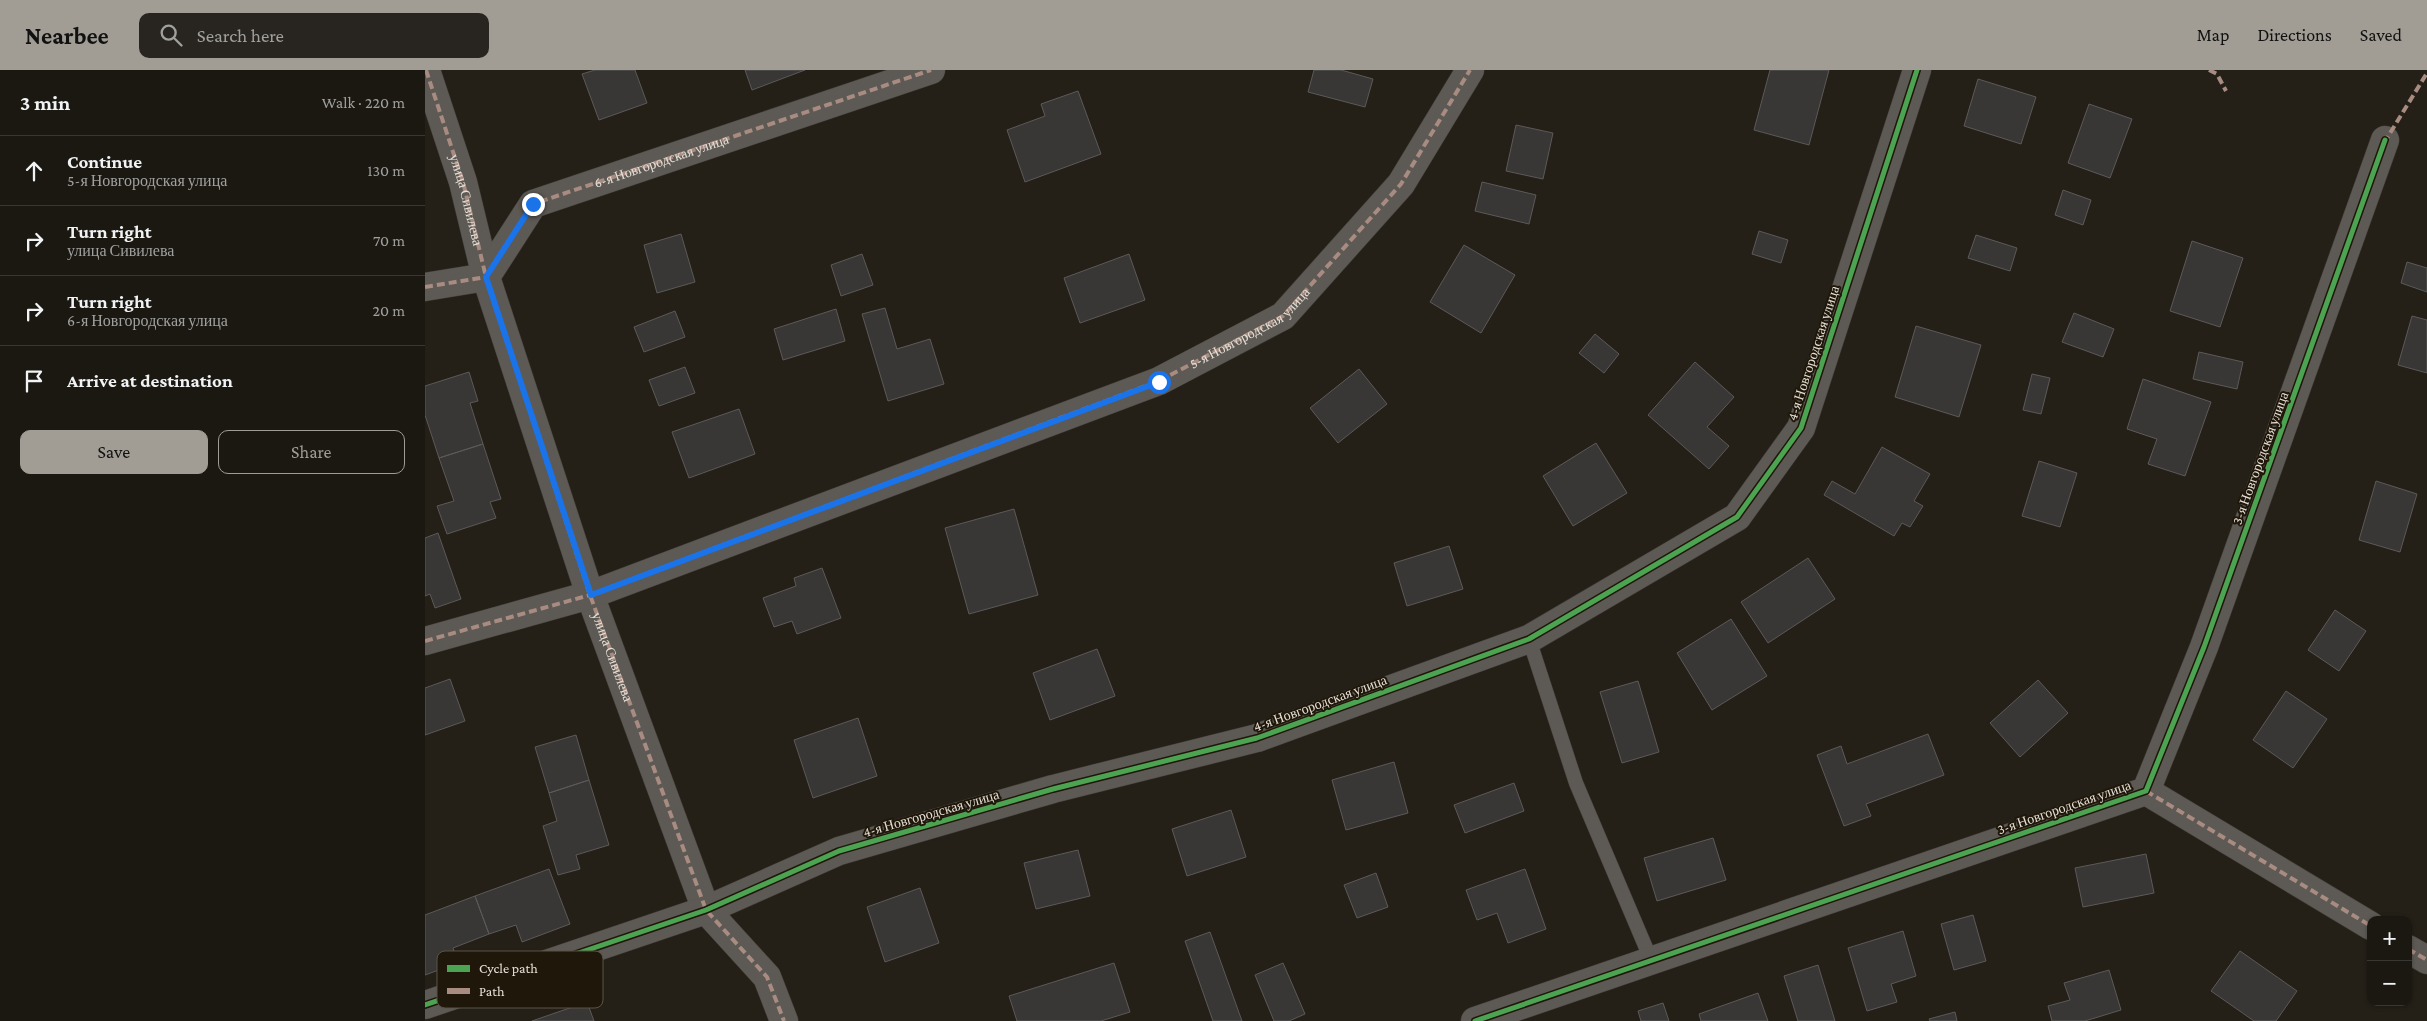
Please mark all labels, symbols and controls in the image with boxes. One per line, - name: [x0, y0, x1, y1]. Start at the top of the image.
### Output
- search box: [139, 13, 489, 58]
- icon: search: [157, 21, 185, 49]
- text: Nearbee: [25, 22, 109, 49]
- text: Search here: [197, 25, 284, 46]
- text: Map: [2197, 25, 2229, 45]
- text: Directions: [2257, 25, 2332, 45]
- text: Saved: [2360, 25, 2402, 45]
- text: 3 min: [20, 91, 70, 115]
- text: Walk · 220 m: [322, 94, 405, 111]
- street label: 6-я Новгородская улица: [592, 130, 731, 191]
- text: Continue: [67, 151, 142, 172]
- street label: улица Сивилева: [446, 152, 486, 248]
- icon: ahead: [20, 157, 48, 185]
- text: 130 m: [367, 162, 405, 179]
- text: 5-я Новгородская улица: [67, 172, 227, 189]
- route end: [522, 193, 545, 216]
- text: Turn right: [67, 221, 152, 242]
- icon: right: [20, 227, 48, 255]
- text: 70 m: [373, 232, 405, 249]
- text: улица Сивилева: [67, 242, 174, 259]
- street label: 5-я Новгородская улица: [1187, 283, 1313, 372]
- street label: 4-я Новгородская улица: [1784, 283, 1843, 422]
- text: Turn right: [67, 291, 152, 312]
- icon: right: [20, 297, 48, 325]
- text: 20 m: [372, 302, 405, 319]
- text: 6-я Новгородская улица: [67, 312, 228, 329]
- icon: arrive: [20, 367, 48, 395]
- text: Arrive at destination: [67, 370, 233, 391]
- route start: [1148, 371, 1171, 394]
- street label: 3-я Новгородская улица: [2228, 389, 2292, 527]
- button: Save: [20, 430, 208, 474]
- button: Share: [218, 430, 405, 474]
- street label: улица Сивилева: [589, 610, 637, 704]
- street label: 4-я Новгородская улица: [1251, 671, 1390, 735]
- street label: 3-я Новгородская улица: [1995, 776, 2134, 837]
- street label: 4-я Новгородская улица: [861, 786, 1002, 840]
- map controls: [2367, 916, 2412, 1006]
- button: +: [2367, 916, 2412, 961]
- legend: [437, 951, 603, 1008]
- text: Cycle path: [479, 960, 538, 976]
- button: −: [2367, 961, 2412, 1006]
- text: Path: [479, 983, 505, 999]

